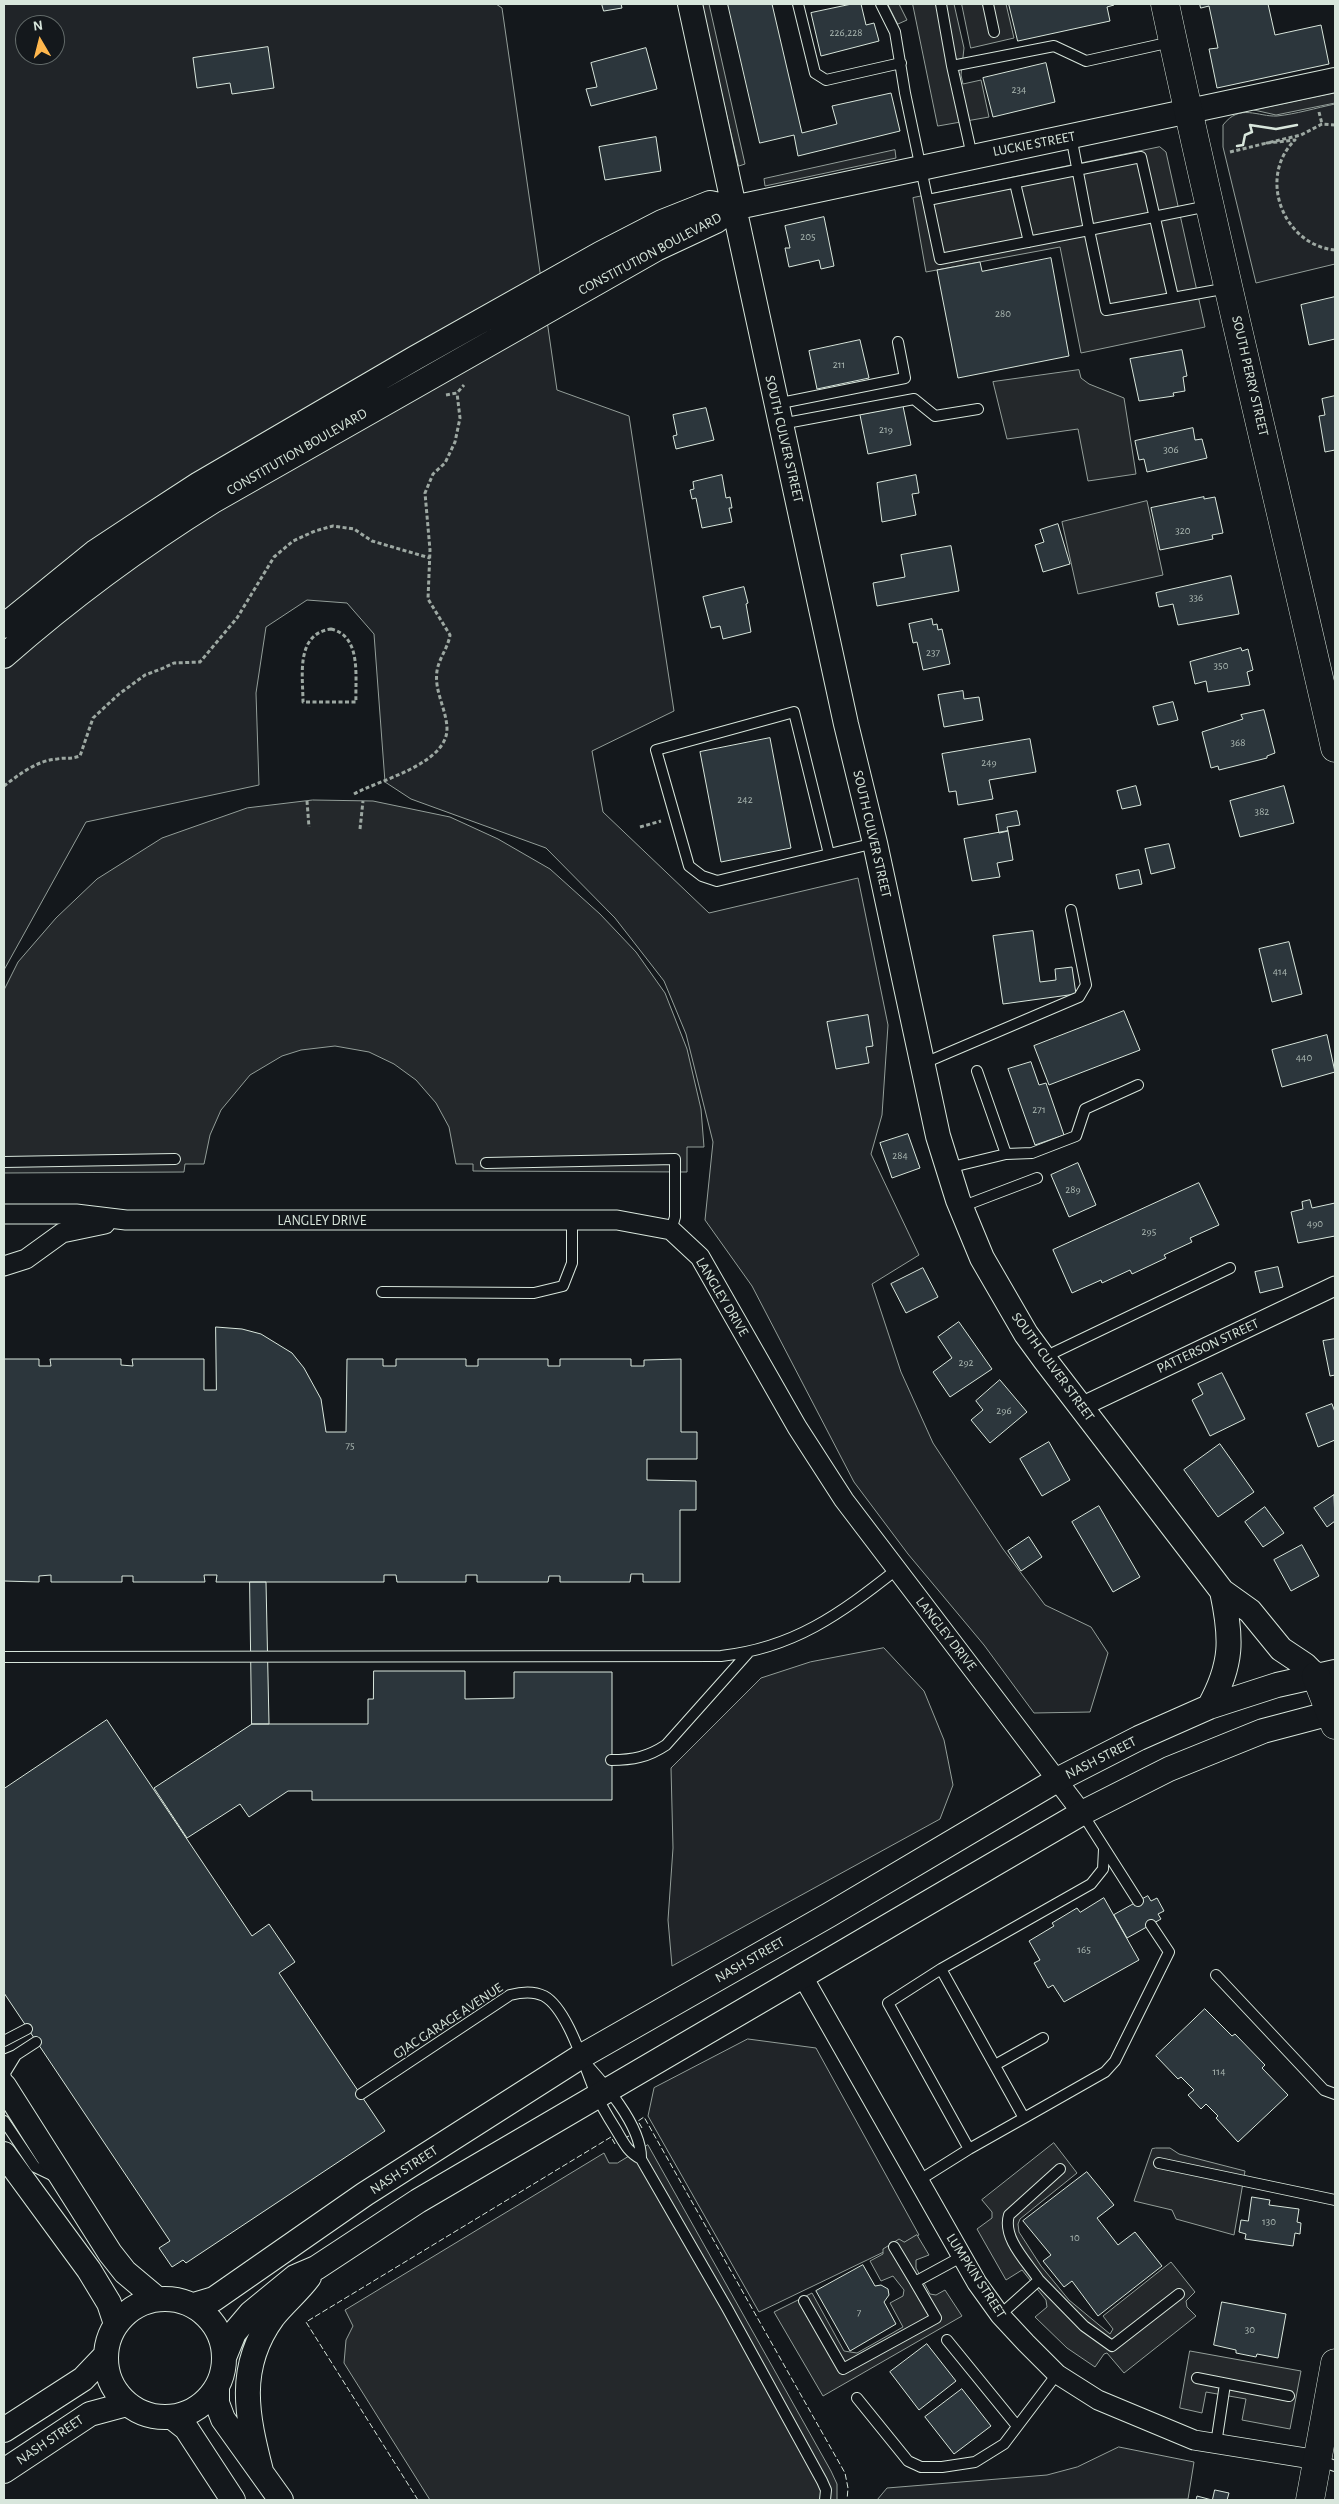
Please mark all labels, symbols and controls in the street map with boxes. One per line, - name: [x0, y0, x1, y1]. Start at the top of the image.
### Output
- north arrow: [15, 15, 65, 65]
- text: N: [32, 19, 44, 34]
- house number: 226,228: [830, 26, 862, 40]
- house number: 234: [1012, 83, 1026, 97]
- street label: LUCKIE STREET: [991, 128, 1077, 160]
- street label: CONSTITUTION BOULEVARD: [576, 209, 724, 299]
- house number: 205: [800, 230, 816, 244]
- house number: 280: [995, 307, 1011, 321]
- street label: SOUTH PERRY STREET: [1228, 314, 1272, 438]
- house number: 211: [833, 358, 845, 372]
- street label: SOUTH CULVER STREET: [761, 374, 807, 504]
- street label: CONSTITUTION BOULEVARD: [224, 405, 370, 499]
- house number: 219: [879, 423, 893, 437]
- house number: 306: [1163, 443, 1179, 457]
- house number: 320: [1175, 524, 1191, 538]
- house number: 336: [1189, 591, 1203, 605]
- house number: 237: [926, 646, 940, 660]
- house number: 350: [1214, 659, 1228, 673]
- house number: 368: [1231, 736, 1245, 750]
- house number: 249: [981, 756, 997, 770]
- street label: SOUTH CULVER STREET: [849, 769, 895, 899]
- house number: 242: [737, 793, 753, 807]
- house number: 382: [1255, 805, 1269, 819]
- house number: 414: [1273, 965, 1287, 979]
- house number: 440: [1296, 1051, 1312, 1065]
- house number: 271: [1032, 1103, 1046, 1117]
- house number: 284: [892, 1149, 908, 1163]
- house number: 289: [1065, 1183, 1081, 1197]
- street label: LANGLEY DRIVE: [278, 1213, 366, 1229]
- house number: 490: [1307, 1217, 1323, 1231]
- house number: 295: [1142, 1225, 1156, 1239]
- street label: LANGLEY DRIVE: [692, 1255, 752, 1339]
- street label: SOUTH CULVER STREET: [1008, 1309, 1098, 1425]
- street label: PATTERSON STREET: [1154, 1315, 1262, 1377]
- house number: 292: [958, 1356, 974, 1370]
- house number: 296: [996, 1404, 1012, 1418]
- house number: 75: [345, 1439, 355, 1453]
- street label: LANGLEY DRIVE: [912, 1594, 980, 1674]
- street label: NASH STREET: [1063, 1733, 1139, 1783]
- street label: NASH STREET: [712, 1933, 788, 1987]
- house number: 165: [1077, 1943, 1091, 1957]
- street label: GJAC GARAGE AVENUE: [390, 1979, 506, 2063]
- house number: 114: [1213, 2065, 1225, 2079]
- street label: NASH STREET: [367, 2142, 441, 2198]
- house number: 130: [1262, 2215, 1276, 2229]
- street label: LUMPKIN STREET: [942, 2231, 1010, 2321]
- house number: 10: [1070, 2231, 1080, 2245]
- house number: 7: [857, 2306, 861, 2320]
- house number: 30: [1245, 2323, 1255, 2337]
- street label: NASH STREET: [13, 2411, 87, 2469]

